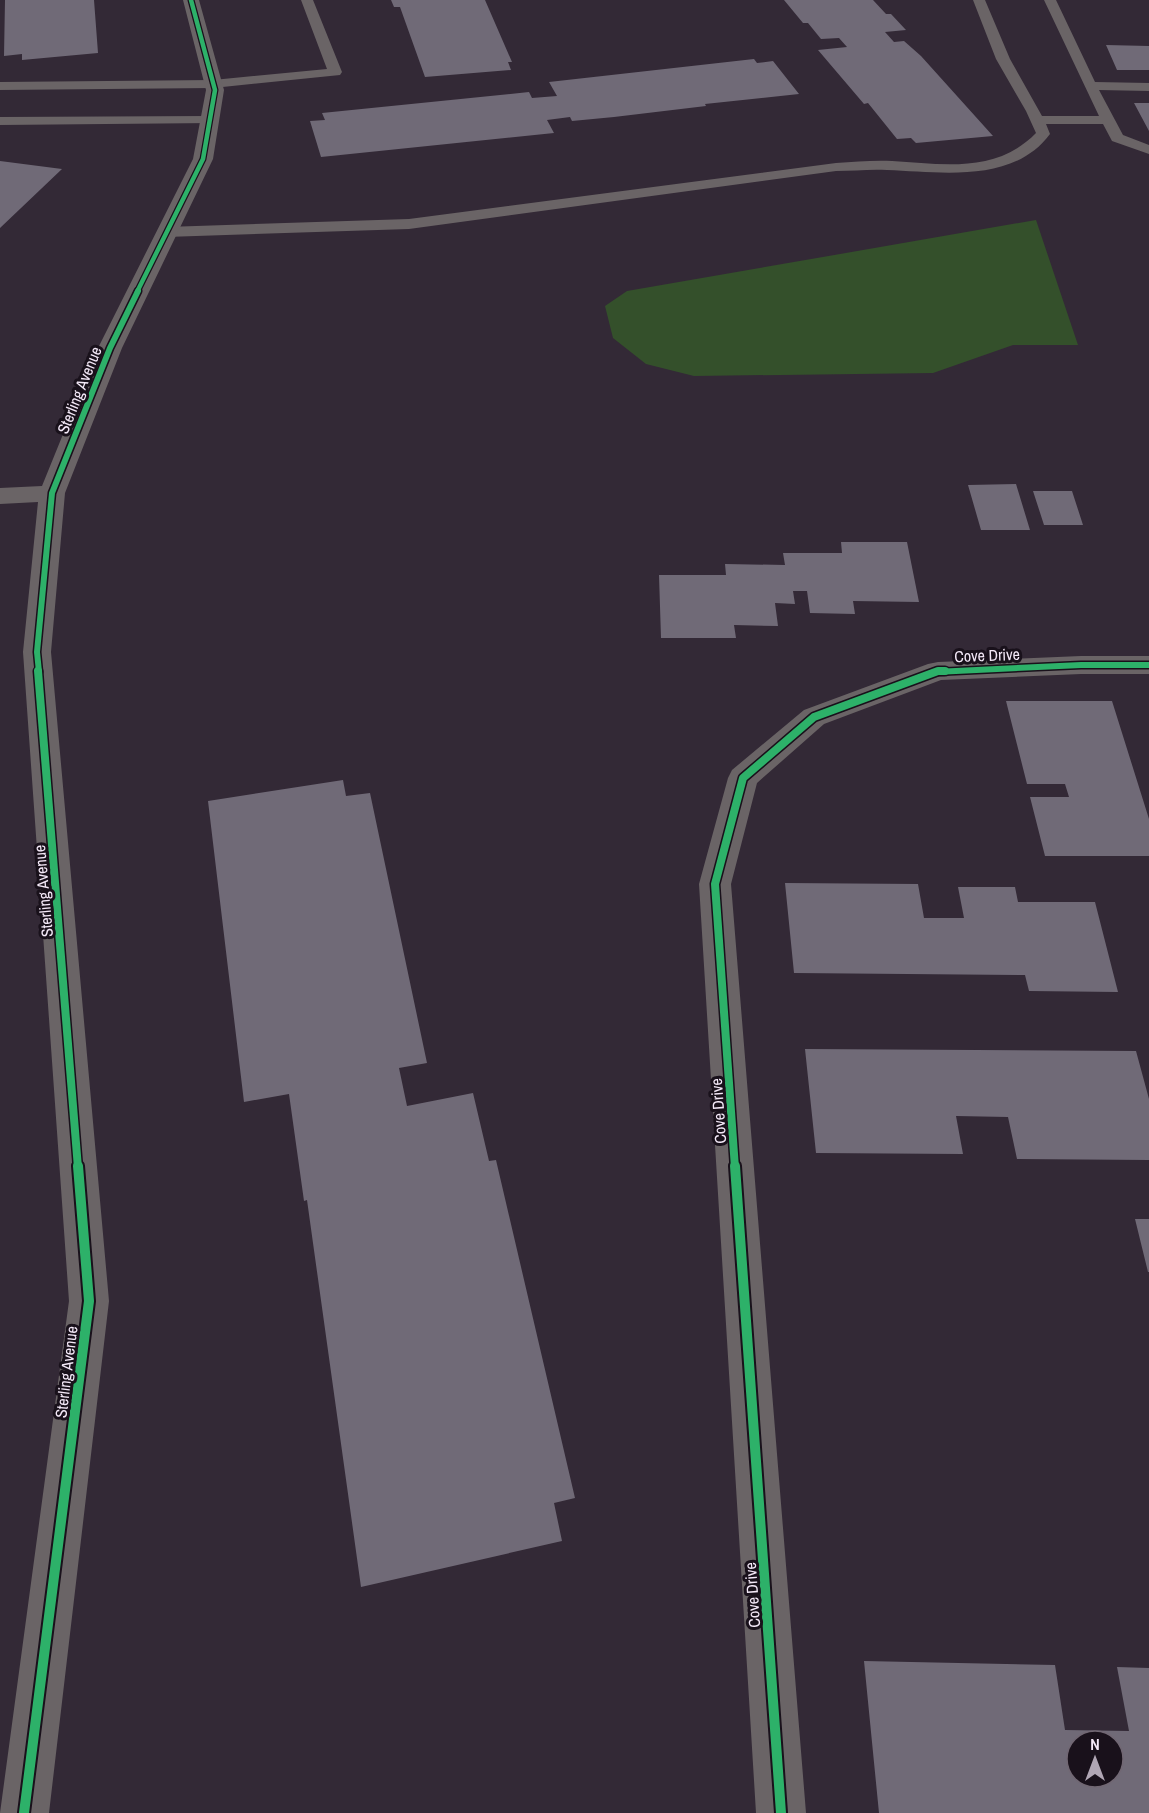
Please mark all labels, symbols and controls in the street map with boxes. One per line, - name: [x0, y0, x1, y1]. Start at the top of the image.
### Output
- street label: Sterling Avenue: [51, 343, 107, 437]
- street label: Cove Drive: [954, 643, 1020, 667]
- street label: Sterling Avenue: [28, 844, 58, 938]
- street label: Cove Drive: [705, 1078, 731, 1144]
- street label: Sterling Avenue: [49, 1325, 83, 1419]
- street label: Cove Drive: [739, 1562, 765, 1628]
- north arrow: [1065, 1729, 1125, 1789]
- text: N: [1090, 1733, 1100, 1755]

